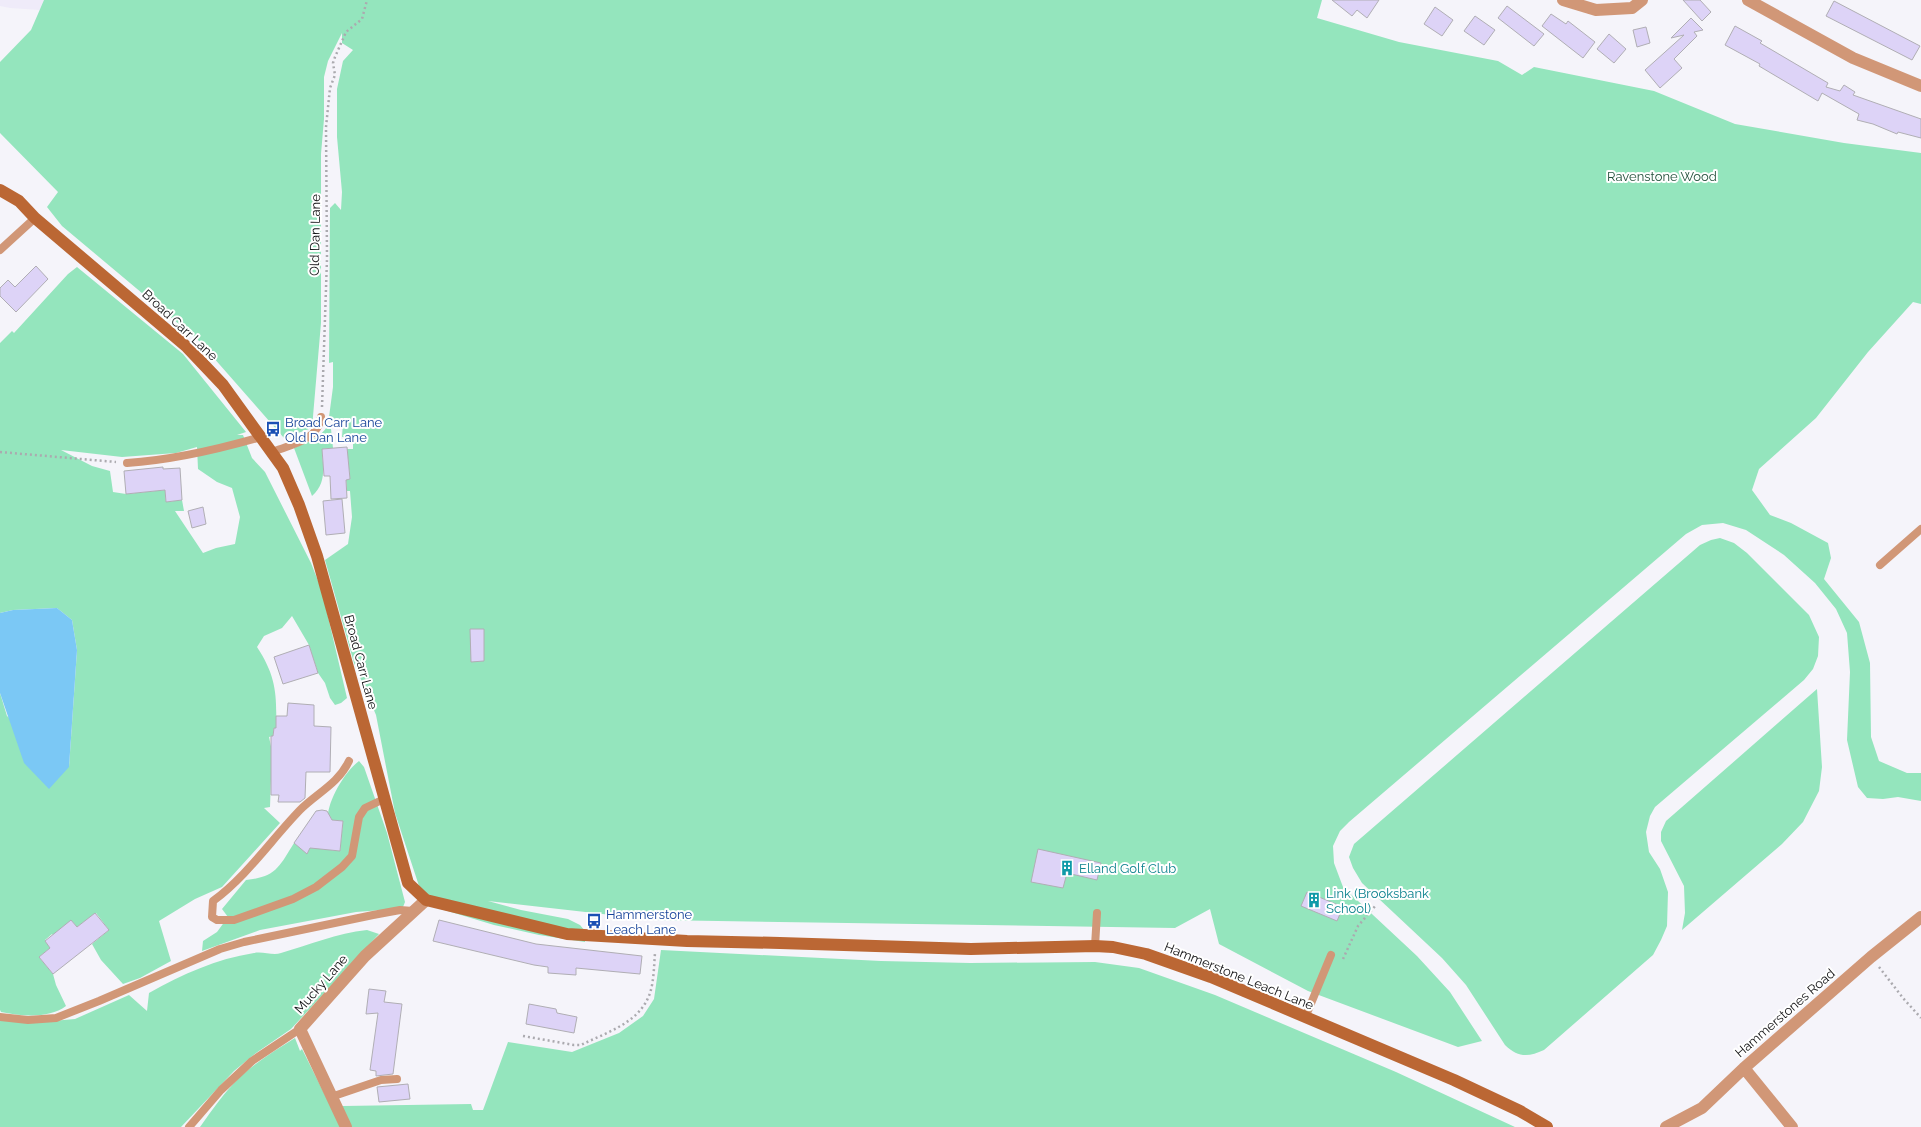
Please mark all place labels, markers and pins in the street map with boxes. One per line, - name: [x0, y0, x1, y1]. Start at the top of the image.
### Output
- place label: Broad Carr Lane Old Dan Lane: [285, 415, 383, 445]
- bus stop icon: Broad Carr Lane Old Dan Lane: [264, 420, 282, 438]
- building icon: Elland Golf Club: [1058, 859, 1076, 877]
- place label: Elland Golf Club: [1079, 861, 1176, 876]
- place label: Link (Brooksbank School): [1326, 886, 1429, 916]
- building icon: Link (Brooksbank School): [1305, 891, 1323, 909]
- place label: Hammerstone Leach Lane: [606, 907, 693, 937]
- bus stop icon: Hammerstone Leach Lane: [585, 912, 603, 930]

